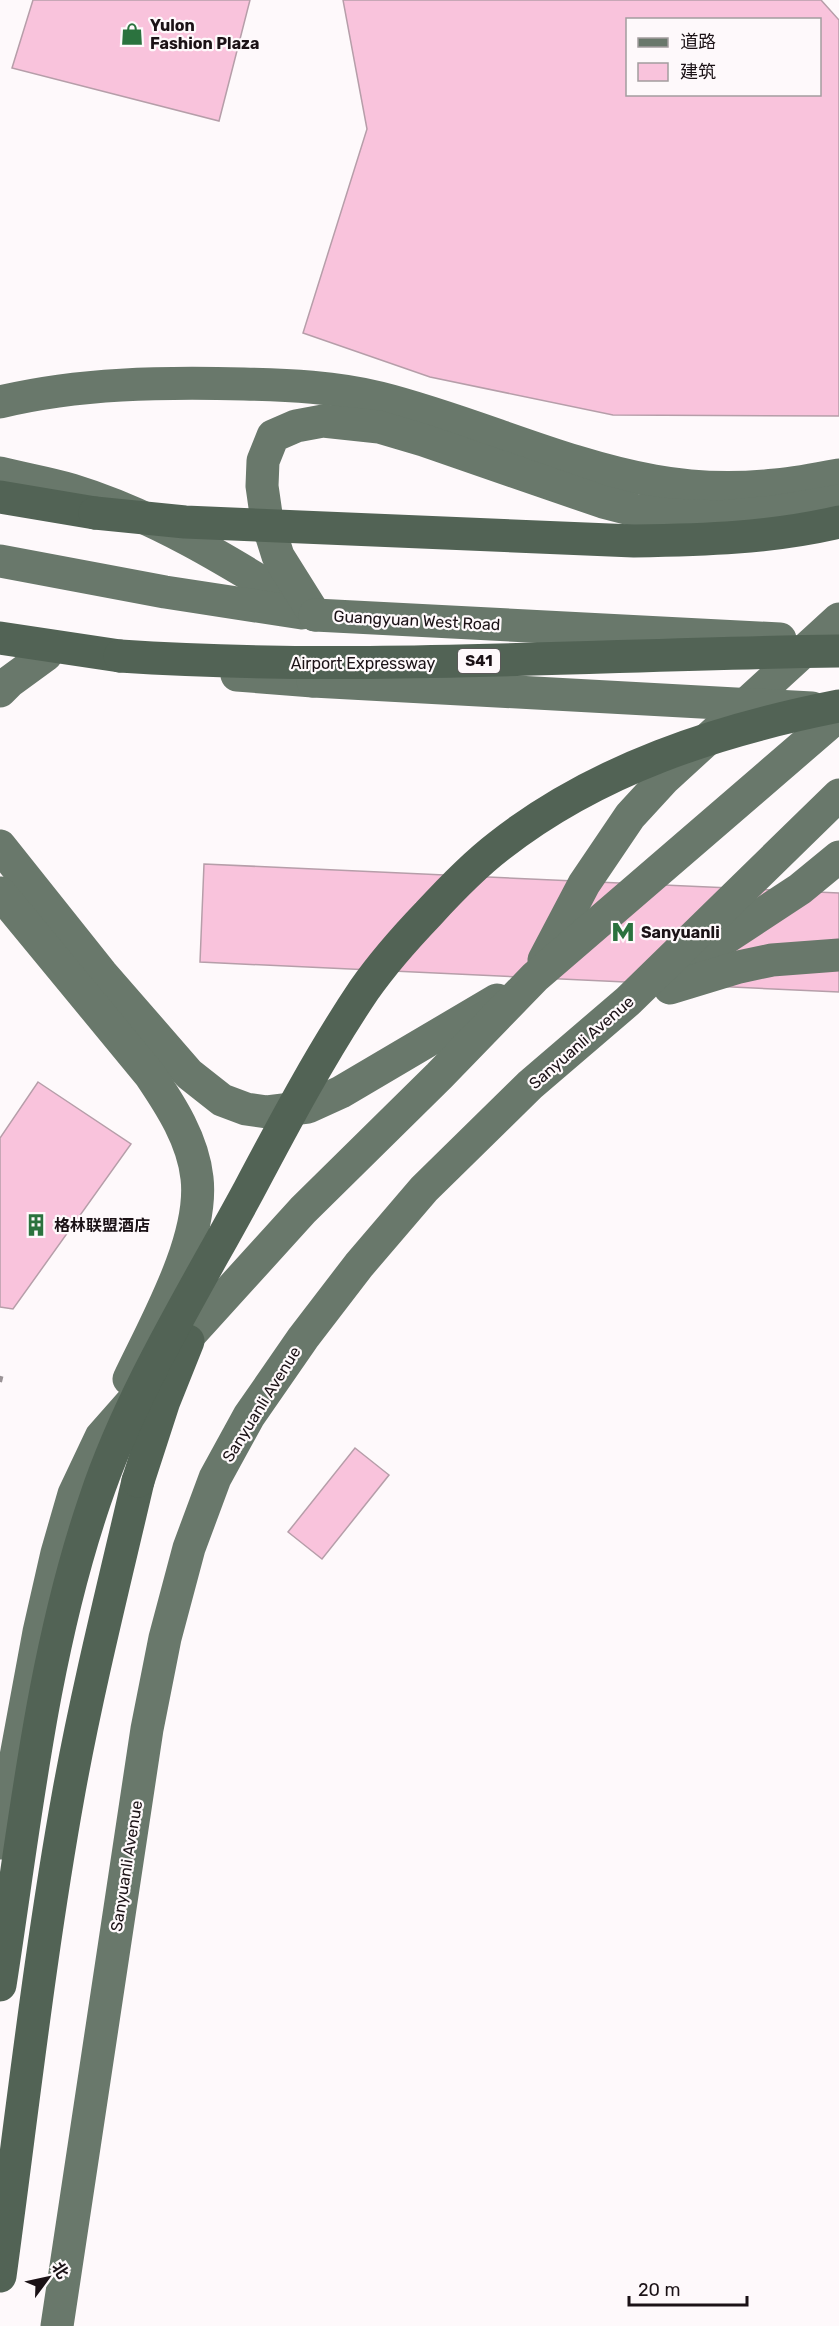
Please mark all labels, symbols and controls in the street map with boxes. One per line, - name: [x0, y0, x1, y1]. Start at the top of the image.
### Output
- place label: Yulon Fashion Plaza: [150, 16, 259, 53]
- legend: [626, 18, 821, 96]
- shop icon: Yulon Fashion Plaza: [119, 21, 145, 47]
- text: 道路: [680, 31, 716, 53]
- text: 建筑: [680, 61, 716, 83]
- street label: Guangyuan West Road: [333, 607, 501, 634]
- road number: S41: [458, 649, 500, 673]
- street label: Airport Expressway: [291, 654, 435, 673]
- metro station icon: Sanyuanli: [610, 919, 636, 945]
- place label: Sanyuanli: [641, 923, 720, 942]
- street label: Sanyuanli Avenue: [525, 992, 638, 1093]
- building icon: 格林联盟酒店: [23, 1212, 49, 1238]
- place label: 格林联盟酒店: [54, 1216, 150, 1235]
- street label: Sanyuanli Avenue: [218, 1343, 305, 1465]
- street label: Sanyuanli Avenue: [107, 1799, 146, 1933]
- north arrow: [18, 2248, 78, 2308]
- text: 北: [48, 2258, 72, 2282]
- scale bar: [629, 2269, 748, 2307]
- text: 20 m: [638, 2279, 680, 2301]

